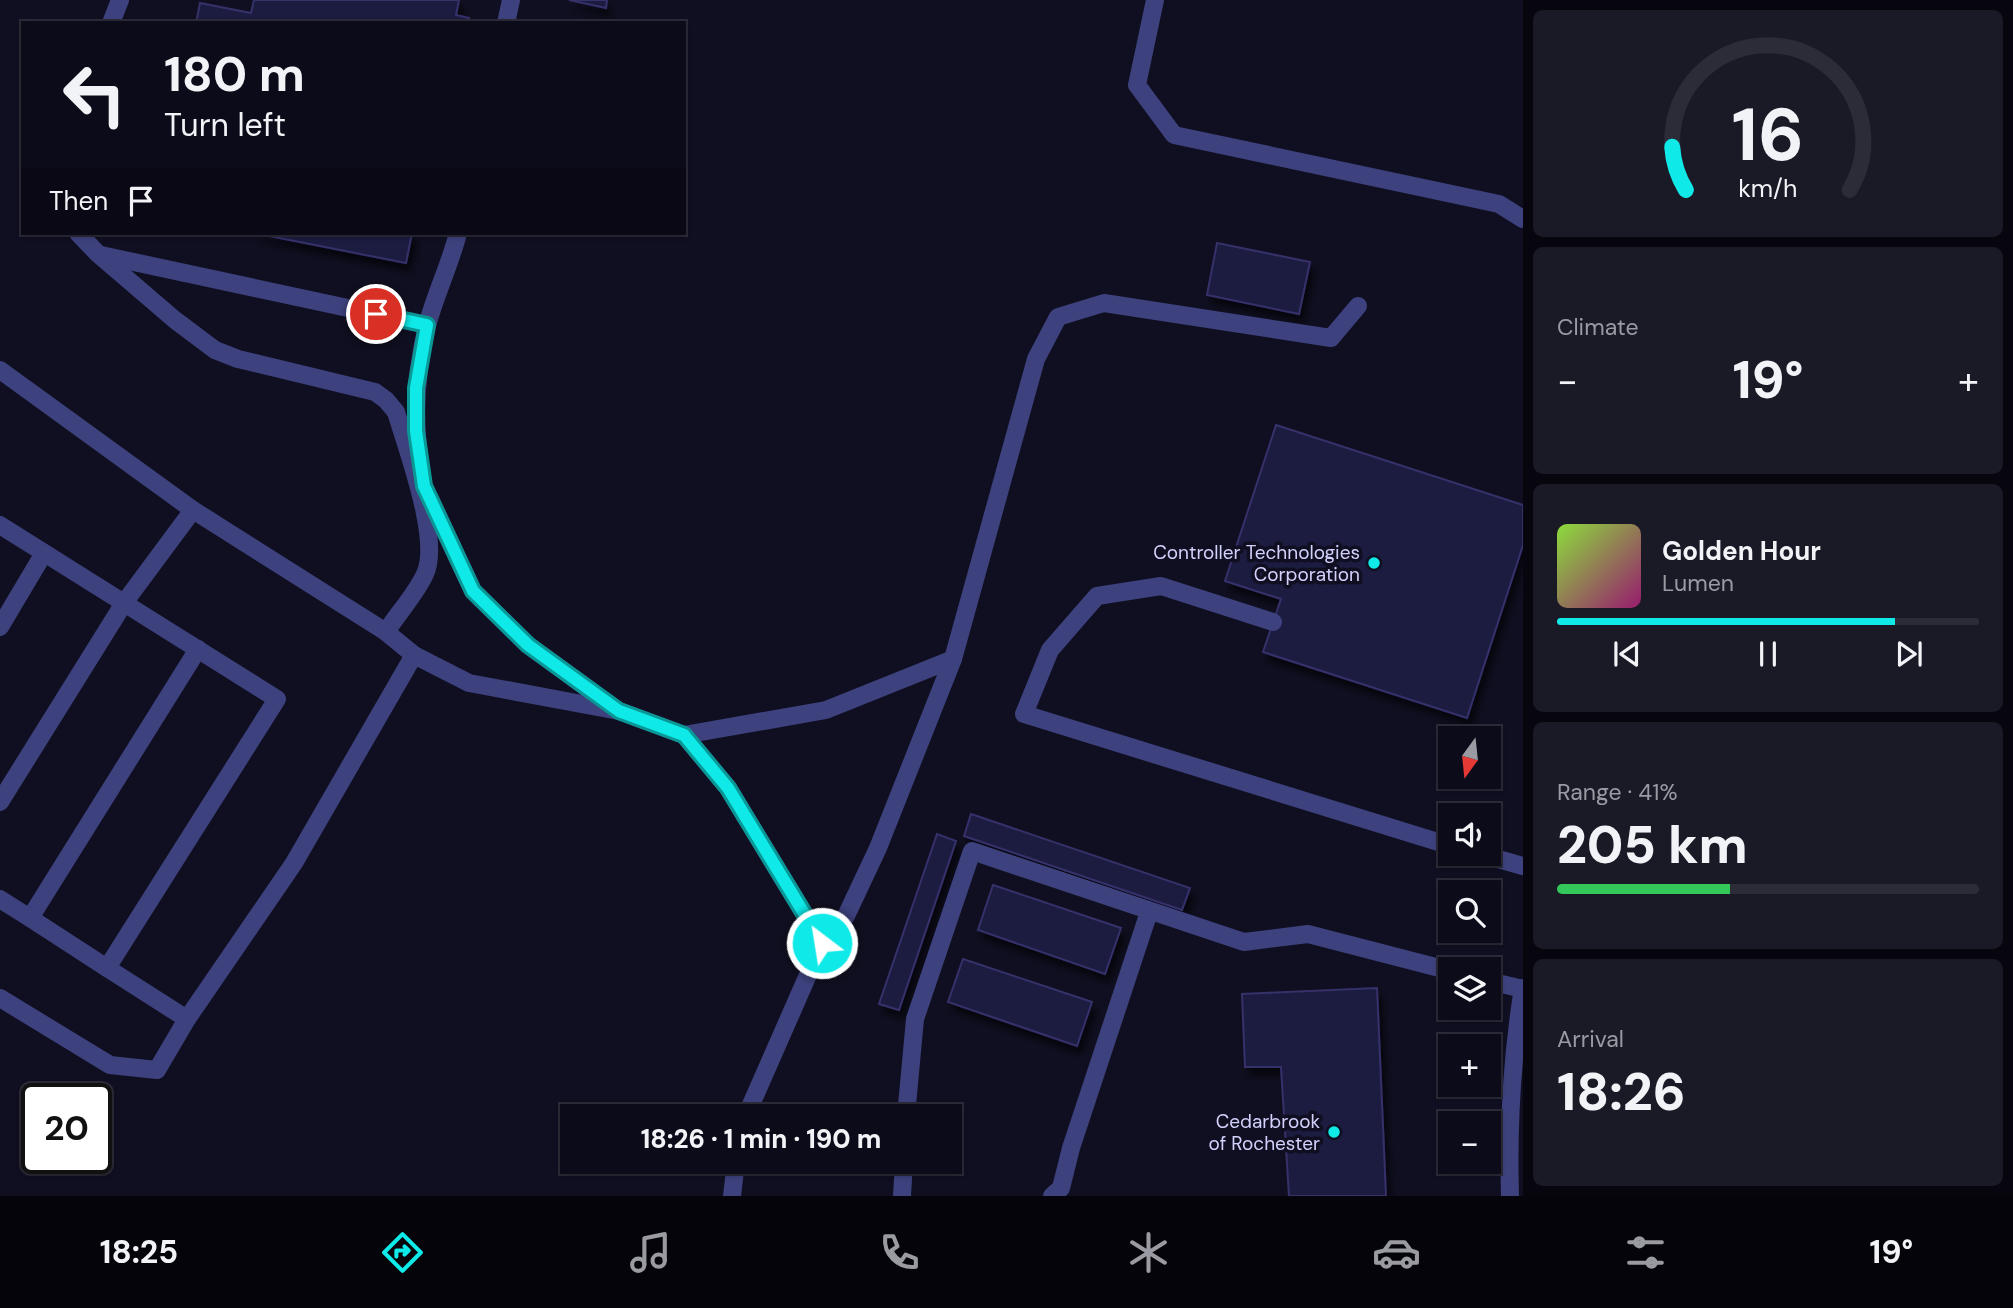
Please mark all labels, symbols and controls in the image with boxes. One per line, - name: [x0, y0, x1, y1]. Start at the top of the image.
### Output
- text: 180 m: [164, 42, 305, 106]
- icon: left: [49, 49, 140, 140]
- text: 16: [1732, 88, 1804, 183]
- text: Turn left: [164, 104, 286, 146]
- text: km/h: [1738, 171, 1798, 204]
- icon: arrive: [122, 182, 160, 220]
- text: Then: [49, 184, 108, 218]
- pin: [346, 284, 406, 344]
- icon: arrive: [357, 295, 395, 333]
- text: Climate: [1557, 312, 1639, 342]
- text: 19°: [1732, 346, 1804, 414]
- text: −: [1557, 356, 1578, 406]
- text: +: [1958, 356, 1979, 406]
- text: Golden Hour: [1662, 534, 1821, 568]
- place label: Controller Technologies Corporation: [1153, 540, 1360, 587]
- marker: Controller Technologies Corporation: [1366, 555, 1382, 571]
- text: Lumen: [1662, 568, 1734, 598]
- icon: previous: [1608, 635, 1646, 673]
- icon: pause: [1749, 635, 1787, 673]
- icon: next: [1890, 635, 1928, 673]
- north arrow: [1438, 726, 1502, 789]
- map controls: [1438, 726, 1501, 1174]
- text: Range · 41%: [1557, 777, 1678, 807]
- button: sound: [1438, 803, 1501, 866]
- text: 205 km: [1557, 811, 1748, 879]
- button: search: [1438, 880, 1501, 943]
- position arrow: [785, 906, 859, 980]
- button: layers: [1438, 957, 1501, 1020]
- text: Arrival: [1557, 1024, 1624, 1054]
- button: +: [1438, 1034, 1501, 1097]
- text: 18:26: [1557, 1058, 1686, 1126]
- speed limit sign: 20: [21, 1083, 112, 1174]
- place label: Cedarbrook of Rochester: [1209, 1109, 1320, 1156]
- button: −: [1438, 1111, 1501, 1174]
- text: 18:26 · 1 min · 190 m: [641, 1122, 881, 1156]
- marker: Cedarbrook of Rochester: [1326, 1124, 1342, 1140]
- icon: directions: [378, 1228, 427, 1277]
- icon: music: [626, 1228, 675, 1277]
- icon: phone: [875, 1228, 924, 1277]
- icon: climate: [1124, 1228, 1173, 1277]
- icon: car: [1372, 1228, 1421, 1277]
- icon: filters: [1621, 1228, 1670, 1277]
- text: 18:25: [100, 1231, 178, 1273]
- text: 19°: [1870, 1231, 1913, 1273]

